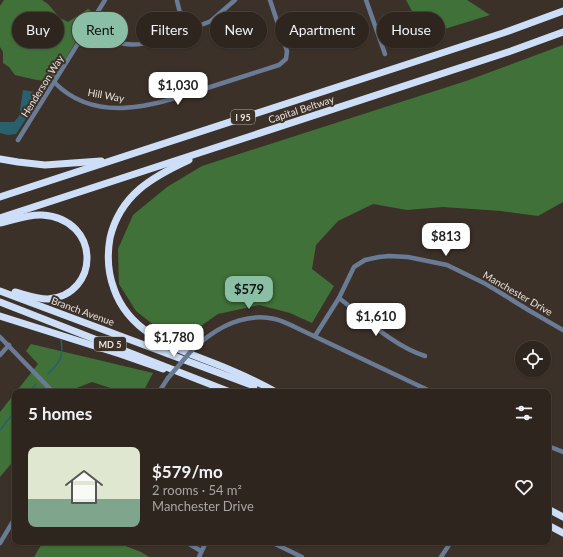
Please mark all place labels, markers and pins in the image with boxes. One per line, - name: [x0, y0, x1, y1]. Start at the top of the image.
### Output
- pin: $1,030: [145, 72, 211, 106]
- pin: $813: [422, 223, 470, 257]
- pin: $579: [225, 276, 273, 310]
- pin: $1,610: [343, 303, 409, 337]
- pin: $1,780: [141, 324, 207, 358]

